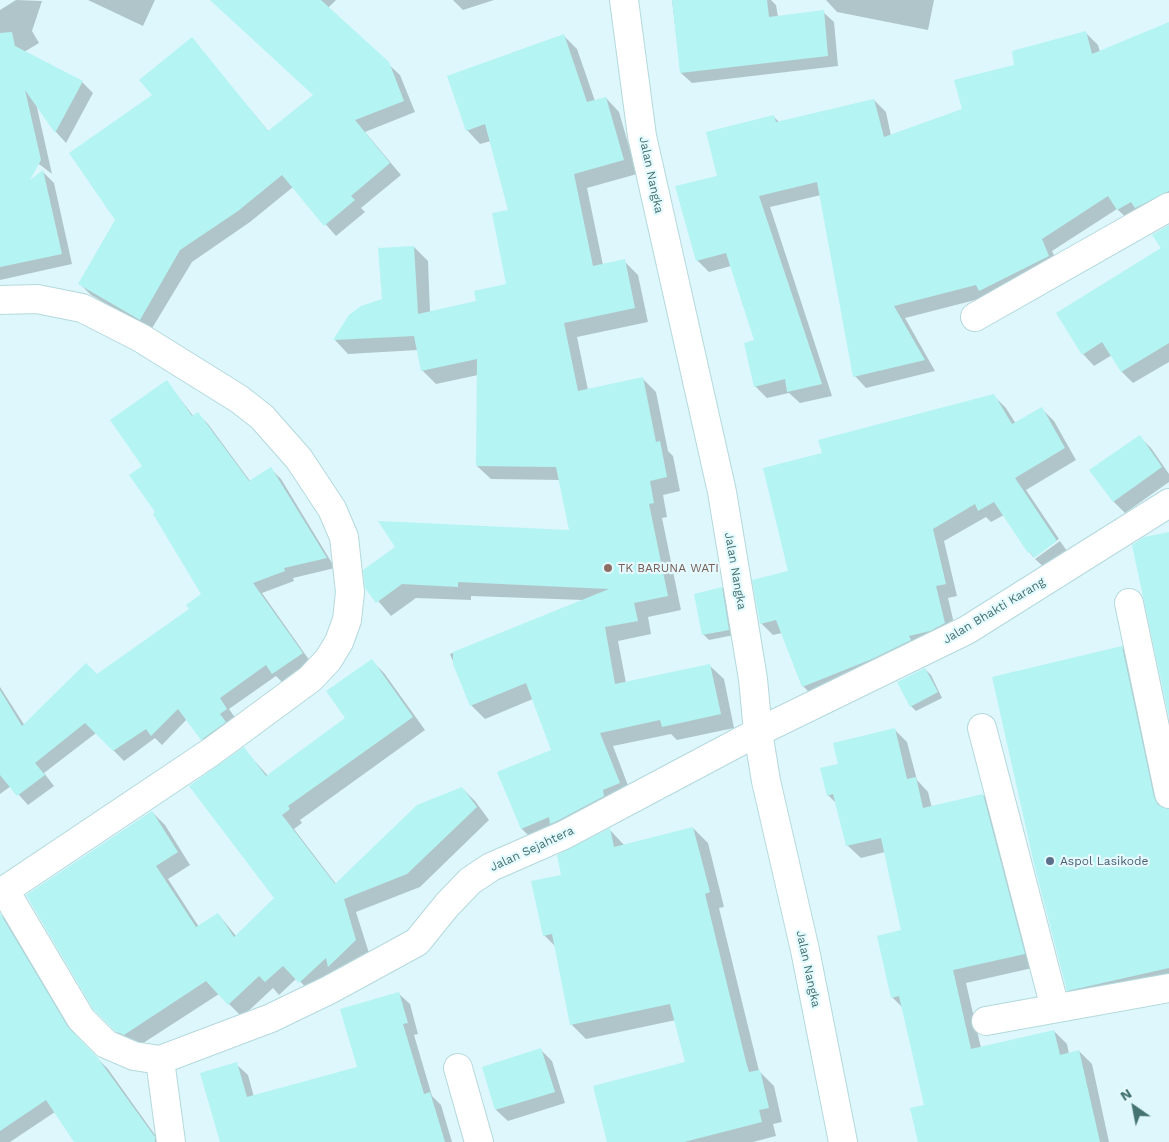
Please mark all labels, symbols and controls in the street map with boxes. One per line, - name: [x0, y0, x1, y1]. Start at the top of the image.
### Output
- street label: Jalan Nangka: [636, 135, 666, 215]
- street label: Jalan Nangka: [721, 531, 749, 611]
- place label: TK BARUNA WATI: [618, 561, 719, 575]
- marker: TK BARUNA WATI: [602, 562, 614, 574]
- street label: Jalan Bhakti Karang: [940, 575, 1048, 647]
- street label: Jalan Sejahtera: [488, 823, 576, 875]
- place label: Aspol Lasikode: [1060, 854, 1148, 868]
- marker: Aspol Lasikode: [1044, 855, 1056, 867]
- street label: Jalan Nangka: [793, 929, 823, 1009]
- north arrow: [1109, 1082, 1159, 1132]
- text: N: [1117, 1085, 1135, 1104]

